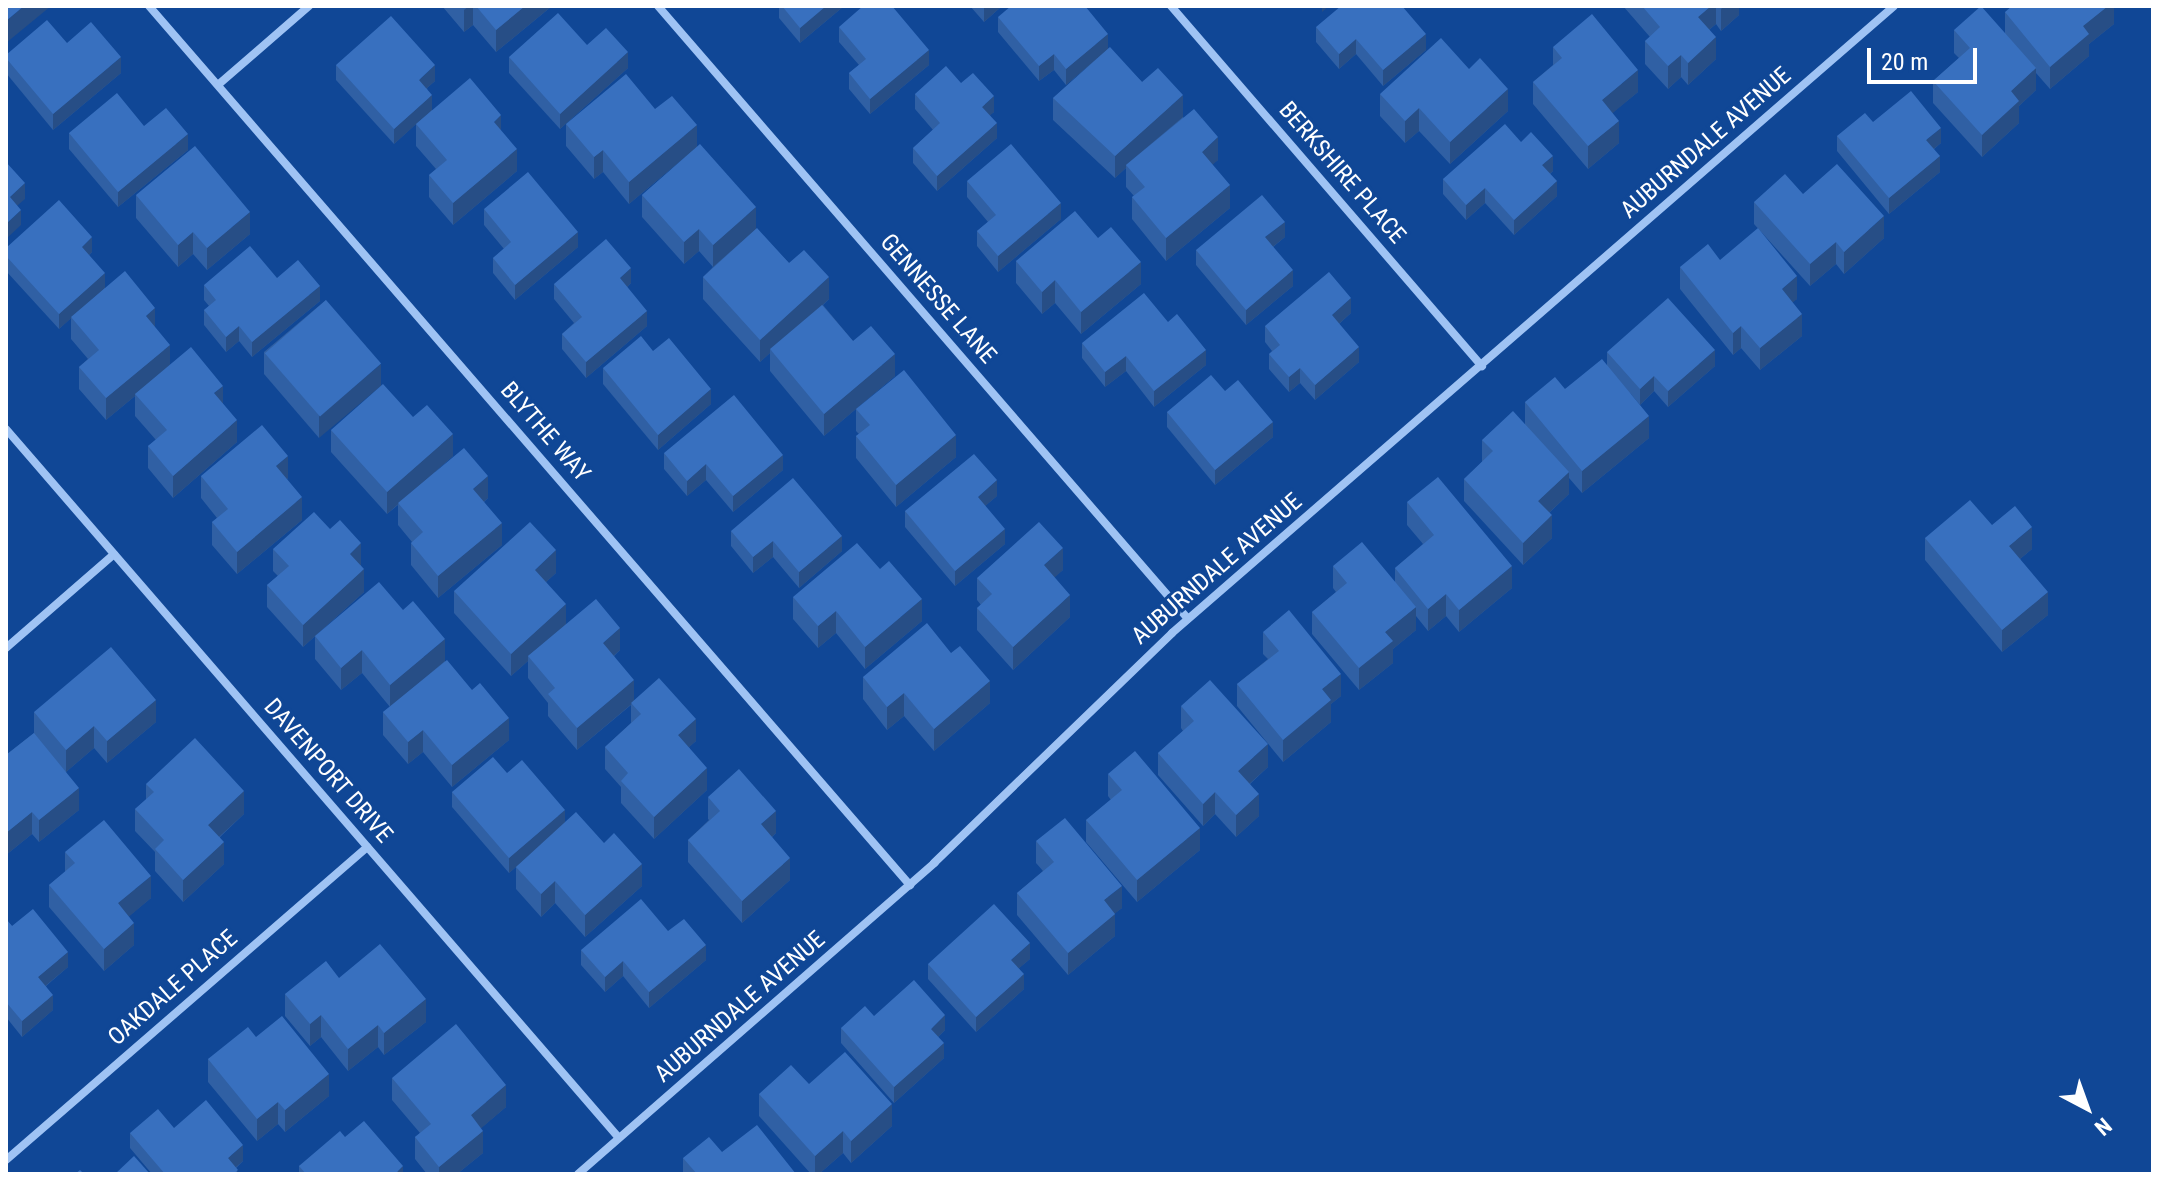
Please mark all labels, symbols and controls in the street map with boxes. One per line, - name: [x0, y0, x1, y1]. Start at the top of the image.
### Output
- scale bar: [1871, 32, 1981, 82]
- text: 20 m: [1881, 48, 1928, 76]
- street label: AUBURNDALE AVENUE: [1615, 61, 1797, 225]
- street label: BERKSHIRE PLACE: [1273, 96, 1411, 250]
- street label: GENNESSE LANE: [874, 228, 1002, 370]
- street label: BLYTHE WAY: [494, 376, 596, 488]
- street label: AUBURNDALE AVENUE: [1126, 487, 1308, 651]
- street label: DAVENPORT DRIVE: [257, 693, 399, 849]
- street label: OAKDALE PLACE: [103, 924, 243, 1052]
- street label: AUBURNDALE AVENUE: [649, 925, 831, 1089]
- north arrow: [2047, 1068, 2127, 1148]
- text: N: [2090, 1113, 2116, 1140]

